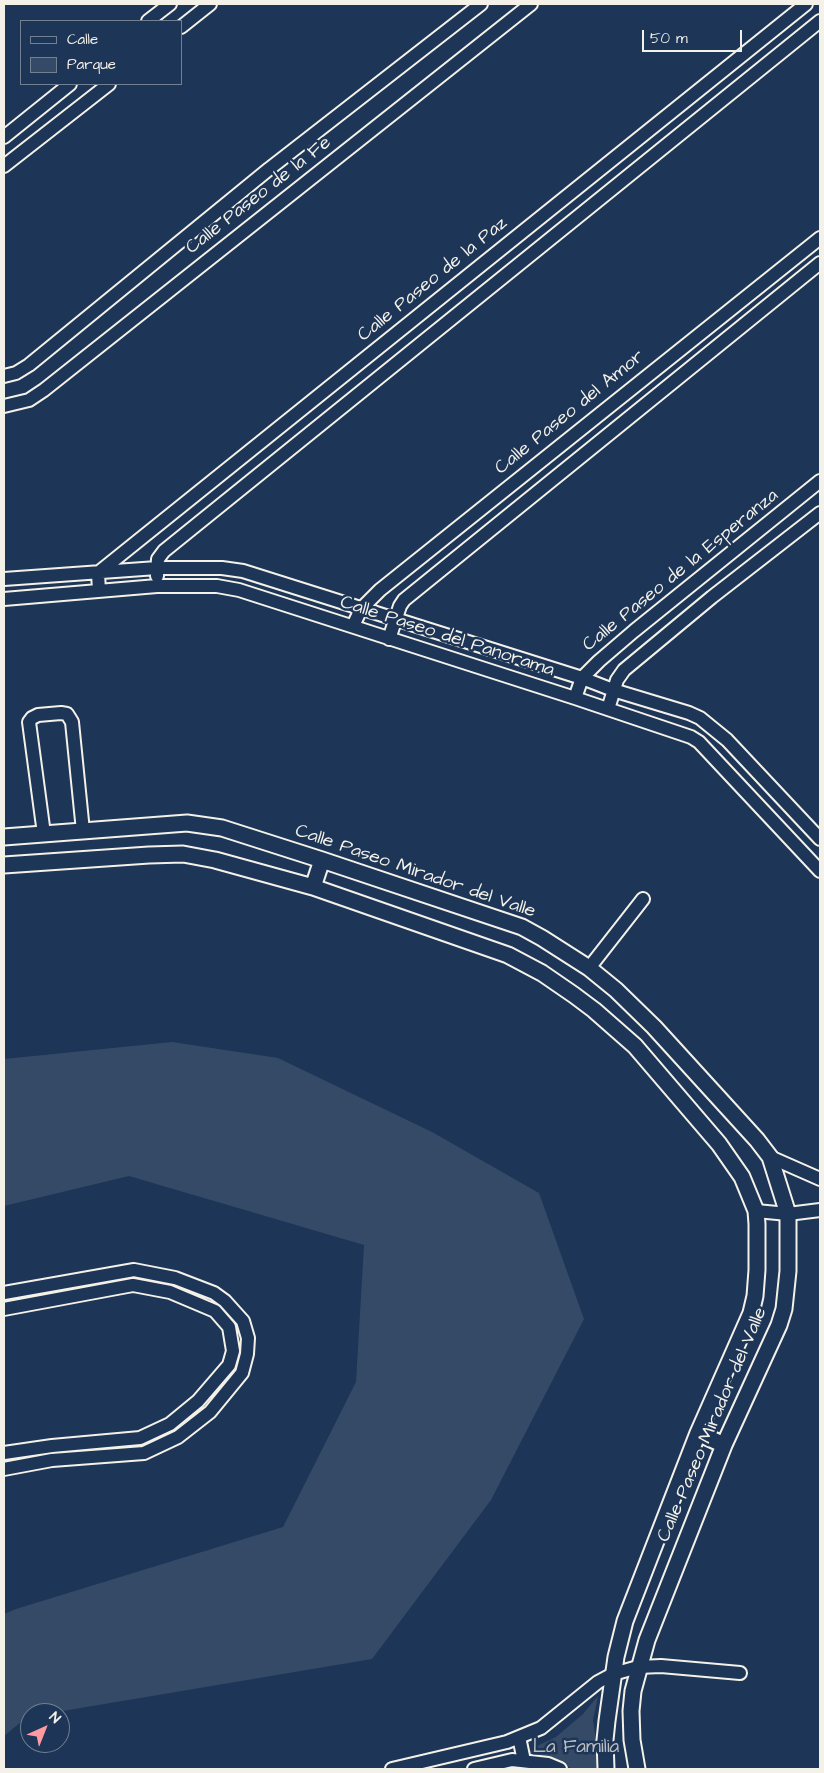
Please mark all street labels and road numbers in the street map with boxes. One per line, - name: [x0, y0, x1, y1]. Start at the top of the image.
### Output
- street label: Calle Paseo de la Fe: [182, 132, 336, 260]
- street label: Calle Paseo de la Paz: [354, 213, 512, 347]
- street label: Calle Paseo del Amor: [491, 346, 649, 480]
- street label: Calle Paseo de la Esperanza: [579, 485, 783, 657]
- street label: Calle Paseo del Panorama: [337, 592, 557, 682]
- street label: Calle Paseo Mirador del Valle: [292, 820, 538, 924]
- street label: Calle Paseo Mirador del Valle: [653, 1304, 773, 1546]

